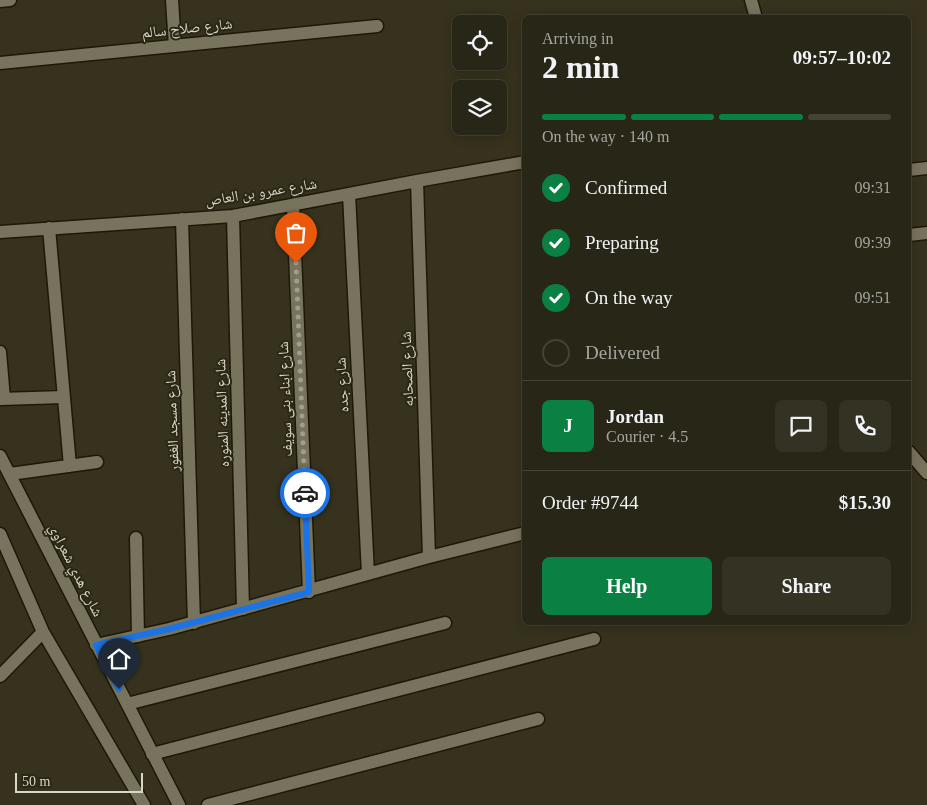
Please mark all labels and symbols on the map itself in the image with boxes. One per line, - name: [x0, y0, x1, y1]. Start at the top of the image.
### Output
- street label: شارع صلاح سالم: [141, 15, 234, 43]
- street label: شارع عمرو بن العاص: [204, 175, 318, 211]
- pin: [275, 212, 317, 263]
- street label: شارع الصحابه: [398, 331, 418, 407]
- street label: شارع ابناء بنى سويف: [275, 341, 297, 457]
- street label: شارع جده: [333, 357, 353, 413]
- street label: شارع المدينه المنوره: [212, 358, 234, 468]
- street label: شارع مسجد الغفور: [162, 370, 184, 473]
- courier: [280, 468, 330, 518]
- street label: شارع هدي شعراوي: [42, 521, 106, 621]
- pin: [98, 638, 140, 689]
- scale bar: [15, 770, 142, 793]

